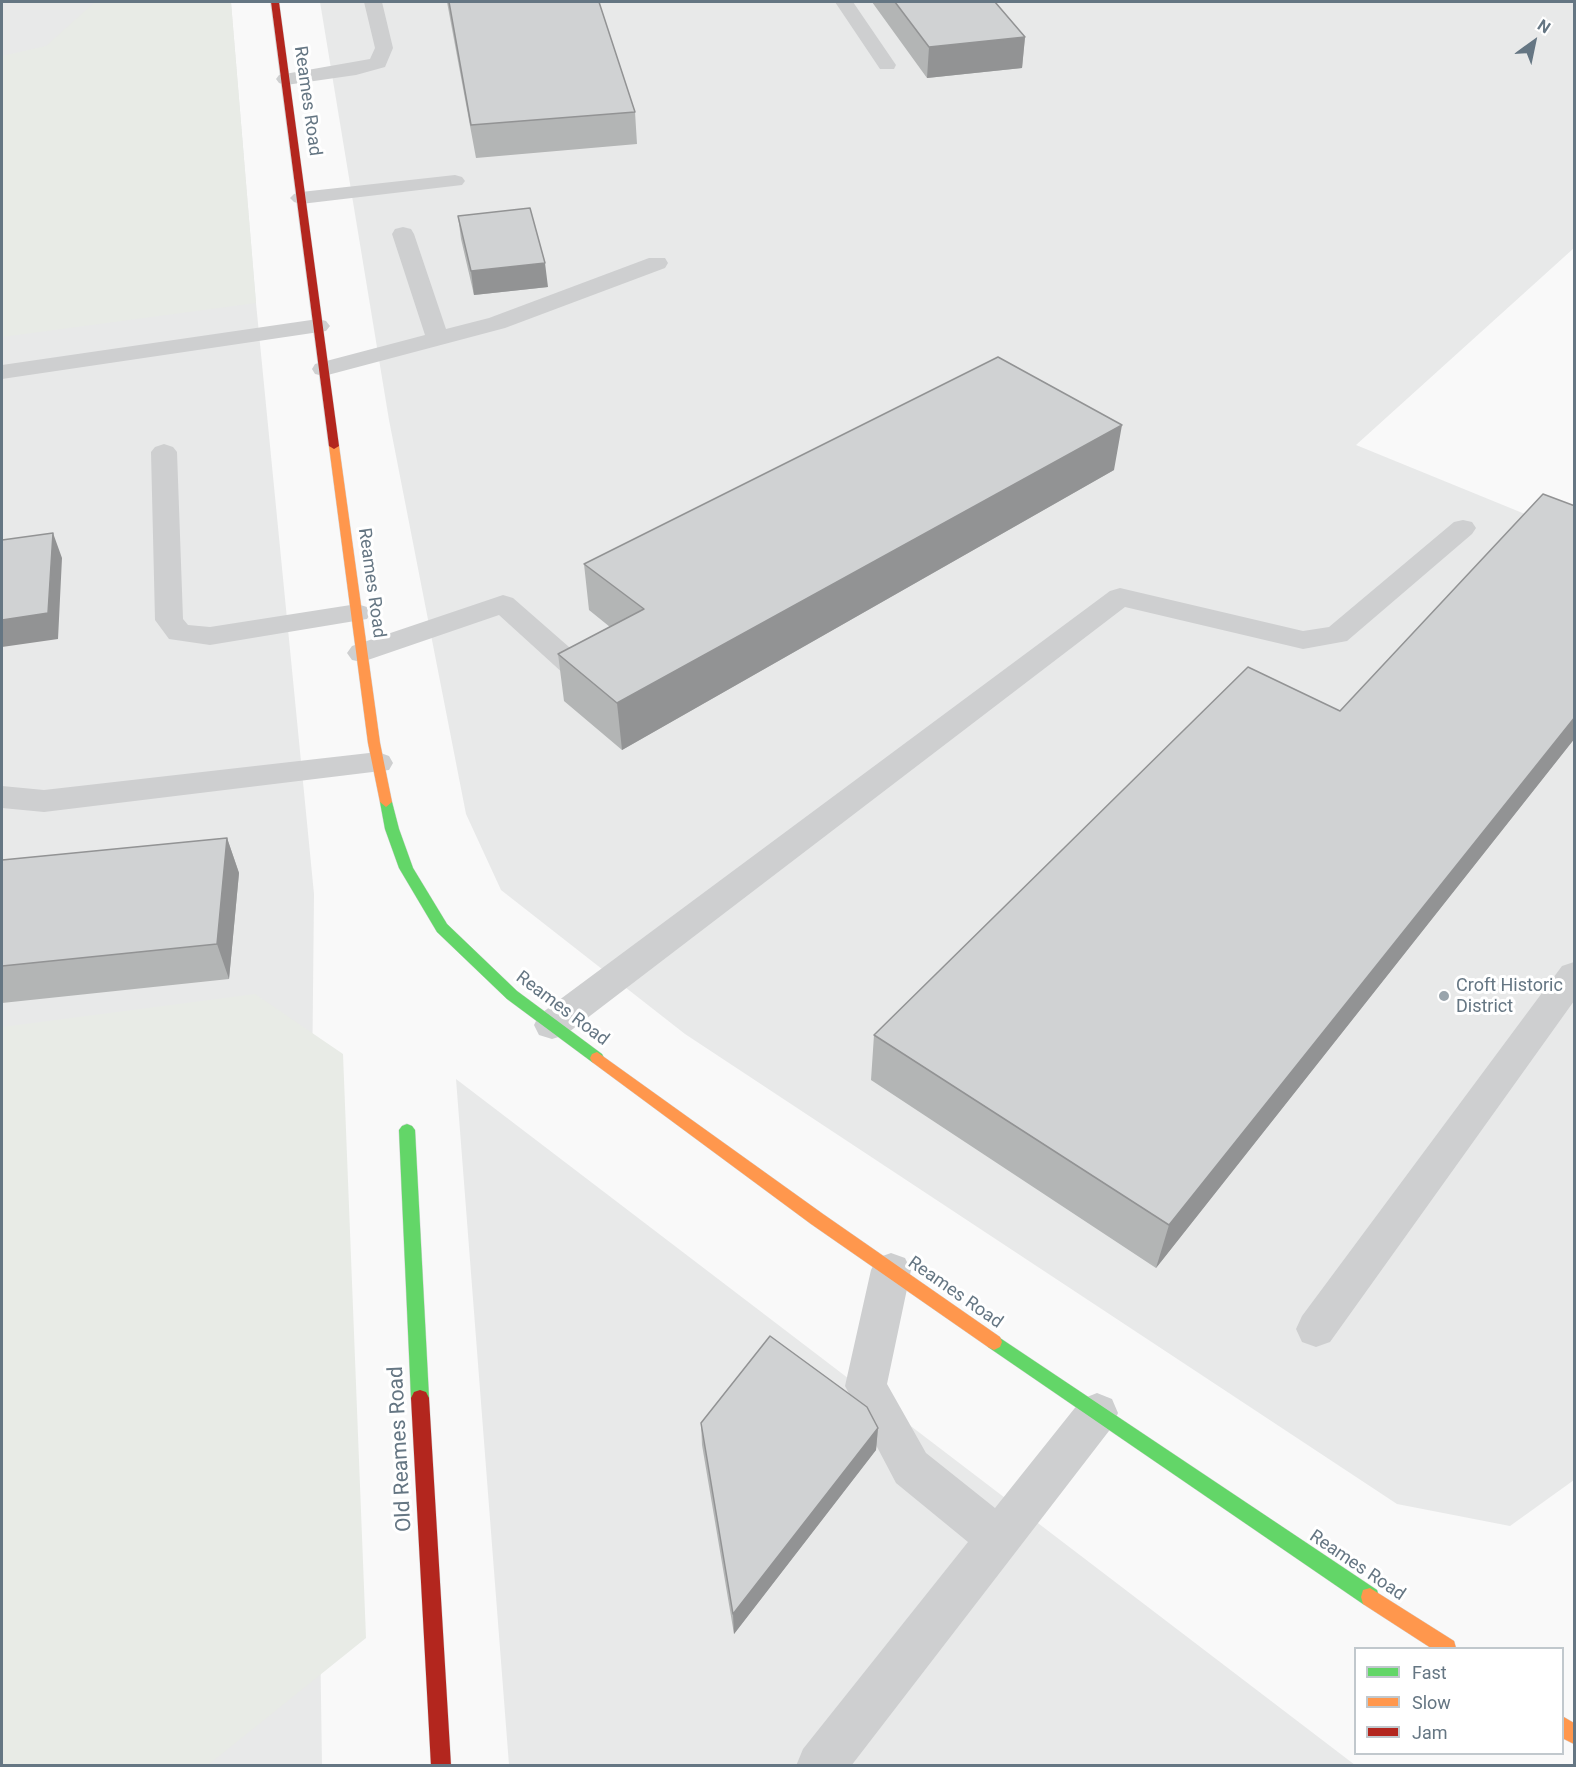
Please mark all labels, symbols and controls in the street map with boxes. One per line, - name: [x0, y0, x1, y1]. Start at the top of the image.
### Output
- north arrow: [1504, 12, 1564, 72]
- text: N: [1534, 15, 1554, 38]
- street label: Reames Road: [289, 45, 325, 157]
- street label: Reames Road: [353, 527, 389, 639]
- street label: Reames Road: [511, 967, 613, 1051]
- place label: Croft Historic District: [1456, 975, 1563, 1018]
- marker: Croft Historic District: [1437, 989, 1451, 1003]
- street label: Reames Road: [903, 1252, 1007, 1334]
- street label: Old Reames Road: [384, 1366, 418, 1532]
- street label: Reames Road: [1305, 1526, 1409, 1606]
- legend: [1354, 1647, 1564, 1755]
- text: Fast: [1412, 1662, 1447, 1683]
- text: Slow: [1412, 1692, 1451, 1713]
- text: Jam: [1412, 1722, 1448, 1743]

